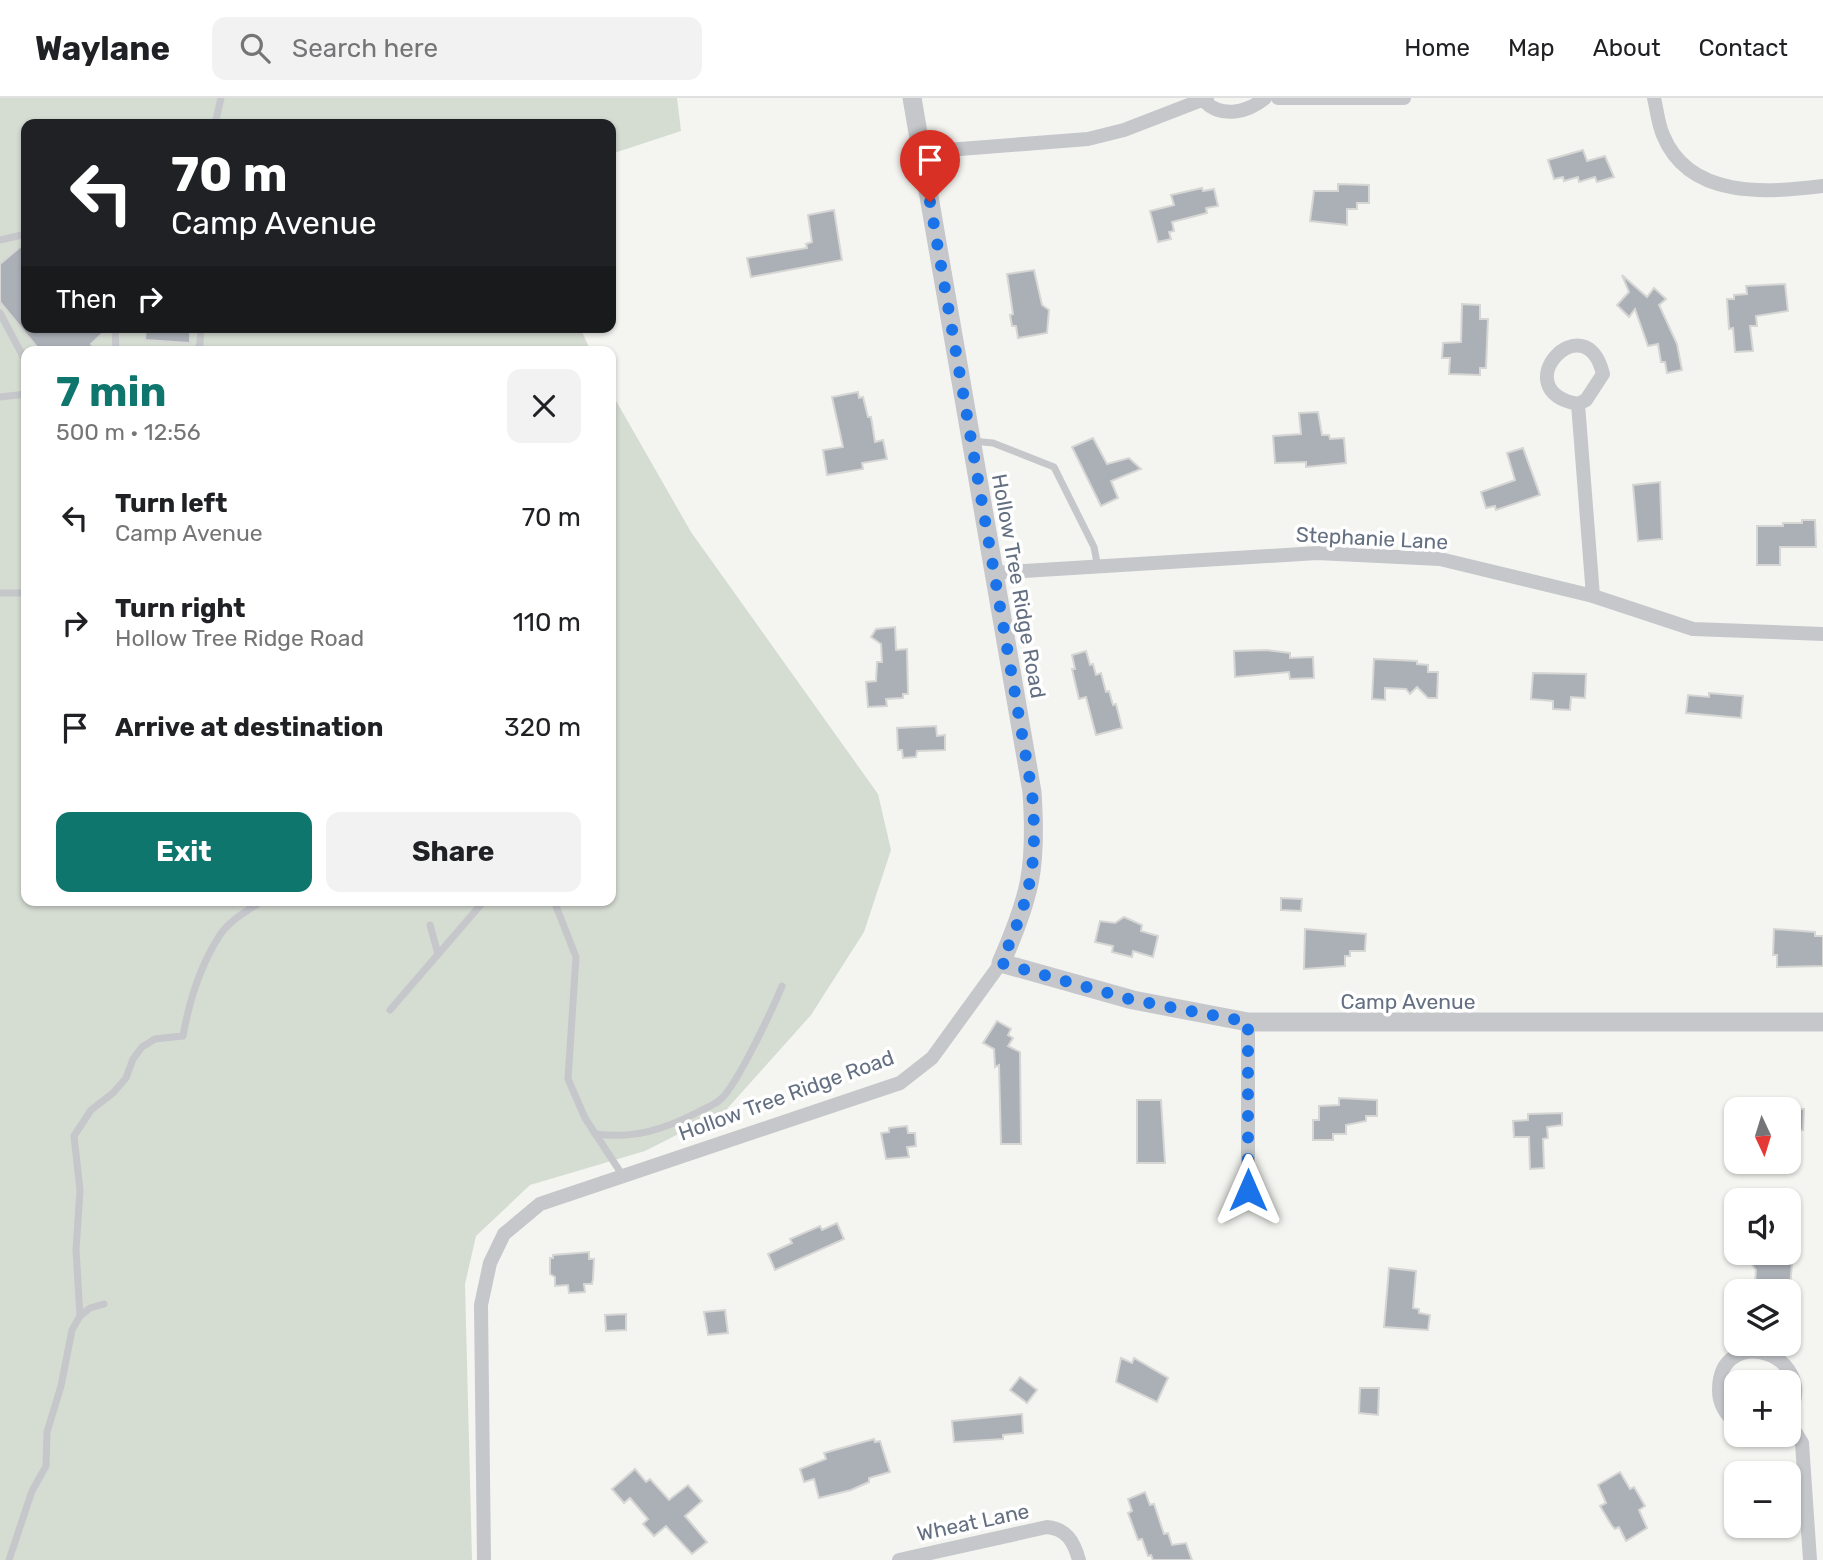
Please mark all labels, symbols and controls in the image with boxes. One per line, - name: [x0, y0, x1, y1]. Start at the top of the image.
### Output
- search box: [212, 17, 702, 80]
- text: Waylane: [35, 29, 170, 68]
- icon: search: [236, 29, 274, 67]
- text: Search here: [292, 33, 438, 64]
- text: Home: [1404, 34, 1470, 62]
- text: Map: [1508, 34, 1555, 62]
- text: About: [1593, 34, 1661, 62]
- text: Contact: [1699, 34, 1788, 62]
- pin: [900, 130, 960, 202]
- icon: arrive: [911, 141, 949, 179]
- text: 70 m: [171, 145, 288, 203]
- icon: left: [56, 147, 147, 238]
- text: Camp Avenue: [171, 204, 377, 242]
- icon: right: [131, 280, 169, 318]
- text: Then: [56, 284, 117, 315]
- text: 7 min: [56, 367, 167, 417]
- button: close: [507, 369, 581, 443]
- text: 500 m · 12:56: [56, 418, 201, 446]
- street label: Hollow Tree Ridge Road: [987, 472, 1051, 700]
- text: Turn left: [115, 488, 227, 519]
- icon: left: [56, 499, 94, 537]
- text: 70 m: [522, 502, 581, 533]
- text: Camp Avenue: [115, 519, 263, 547]
- street label: Stephanie Lane: [1295, 522, 1449, 554]
- text: Turn right: [115, 593, 245, 624]
- icon: right: [56, 604, 94, 642]
- text: 110 m: [513, 607, 581, 638]
- text: Hollow Tree Ridge Road: [115, 624, 364, 652]
- icon: arrive: [56, 709, 94, 747]
- text: Arrive at destination: [115, 712, 383, 743]
- text: 320 m: [504, 712, 581, 743]
- button: Exit: [56, 812, 312, 892]
- button: Share: [326, 812, 581, 892]
- street label: Camp Avenue: [1341, 989, 1475, 1014]
- street label: Hollow Tree Ridge Road: [675, 1044, 897, 1146]
- north arrow: [1724, 1097, 1801, 1174]
- map controls: [1724, 1097, 1801, 1538]
- position arrow: [1211, 1153, 1285, 1227]
- button: sound: [1724, 1188, 1801, 1265]
- button: layers: [1724, 1279, 1801, 1356]
- button: +: [1724, 1370, 1801, 1447]
- button: −: [1724, 1461, 1801, 1538]
- street label: Wheat Lane: [915, 1498, 1031, 1546]

